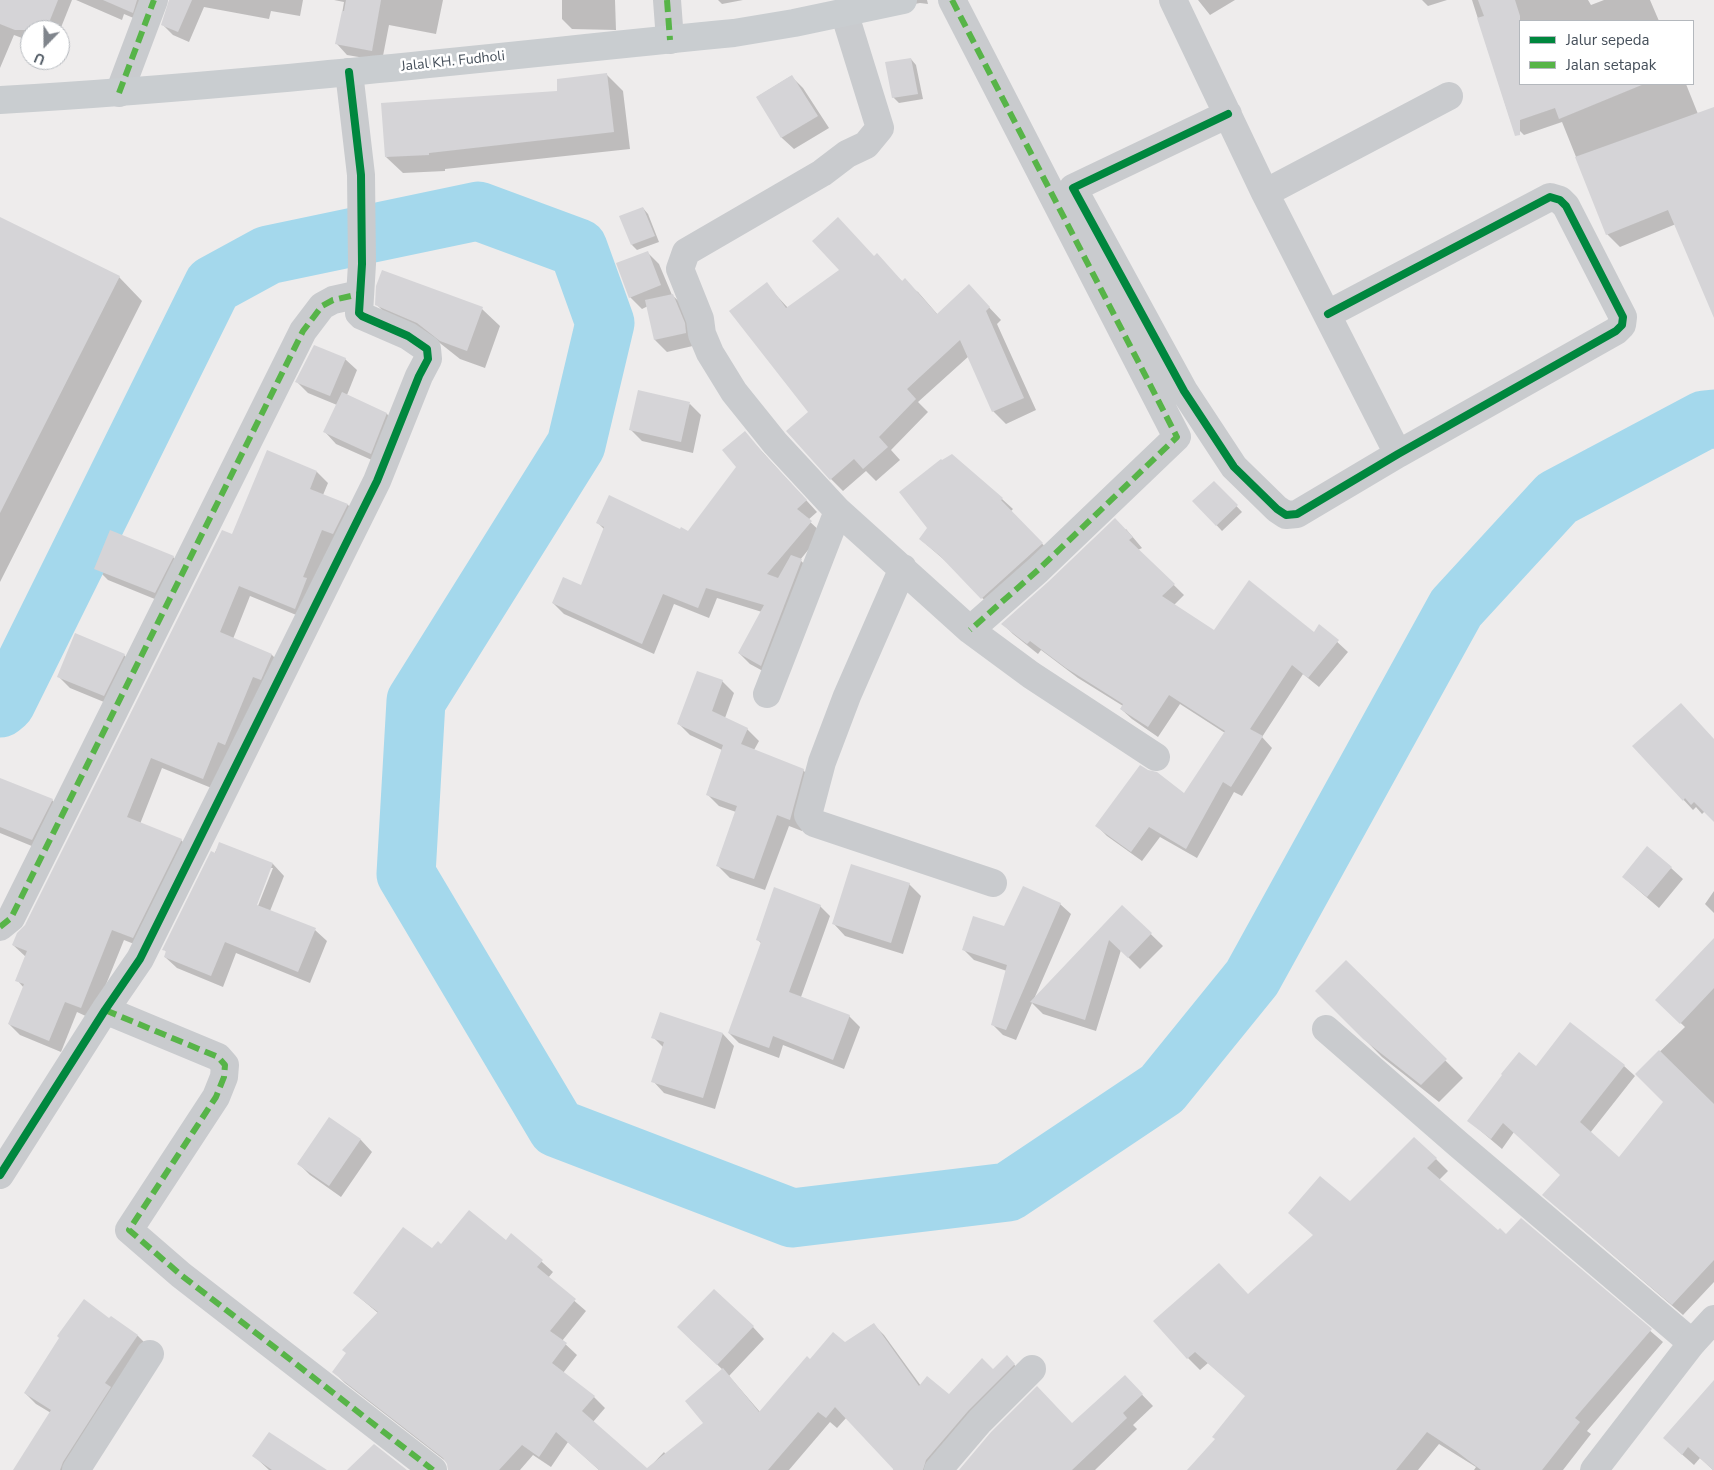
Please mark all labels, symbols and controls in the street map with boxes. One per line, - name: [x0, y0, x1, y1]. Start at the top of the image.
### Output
- north arrow: [20, 20, 70, 70]
- legend: [1519, 20, 1694, 85]
- text: Jalur sepeda: [1566, 30, 1650, 50]
- text: U: [31, 48, 48, 69]
- street label: Jalal KH. Fudholi: [400, 48, 506, 76]
- text: Jalan setapak: [1566, 55, 1656, 75]

